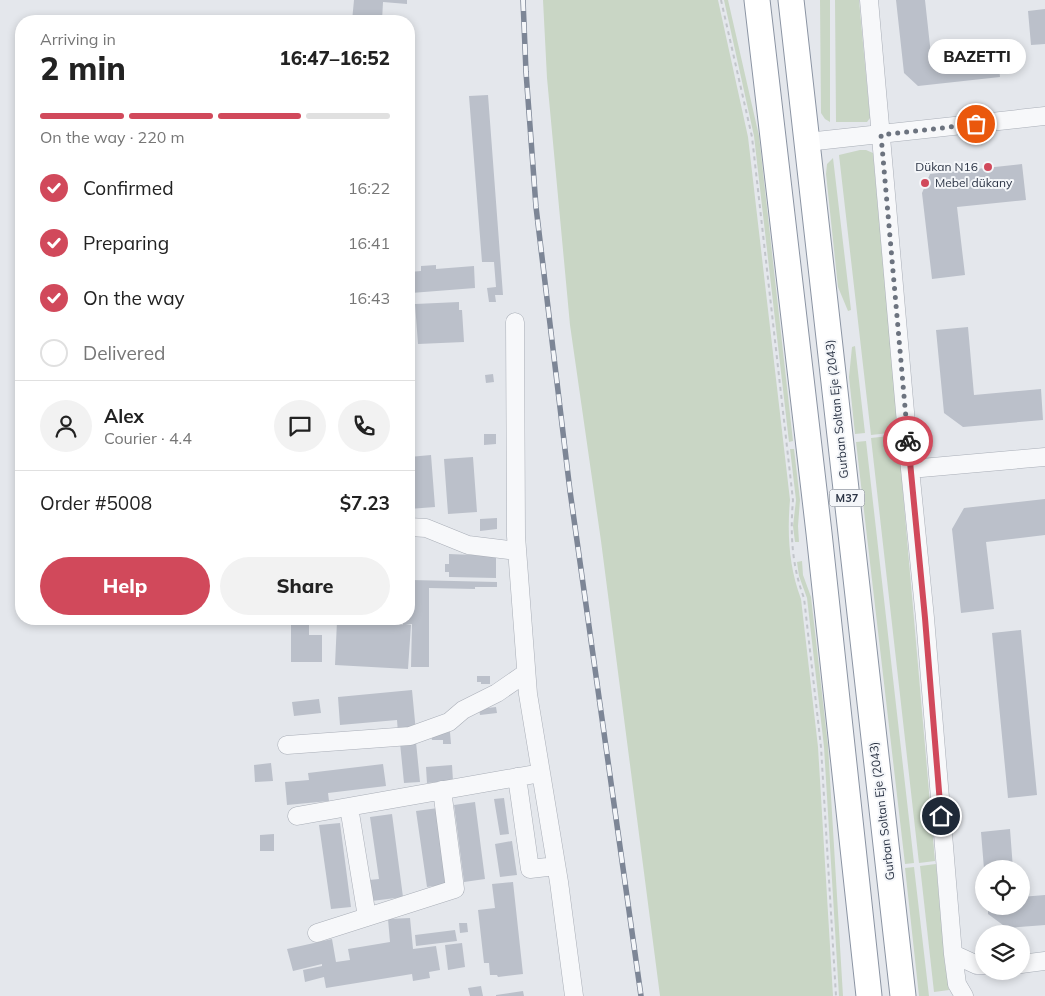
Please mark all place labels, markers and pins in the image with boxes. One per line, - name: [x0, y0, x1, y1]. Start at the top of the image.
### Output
- callout: BAZETTI: [927, 39, 1025, 74]
- pin: [955, 103, 997, 145]
- place label: Dükan N16: [915, 159, 978, 174]
- marker: Dükan N16: [982, 161, 994, 173]
- place label: Mebel dükany: [935, 175, 1013, 190]
- marker: Mebel dükany: [919, 177, 931, 189]
- pin: [920, 795, 962, 837]

